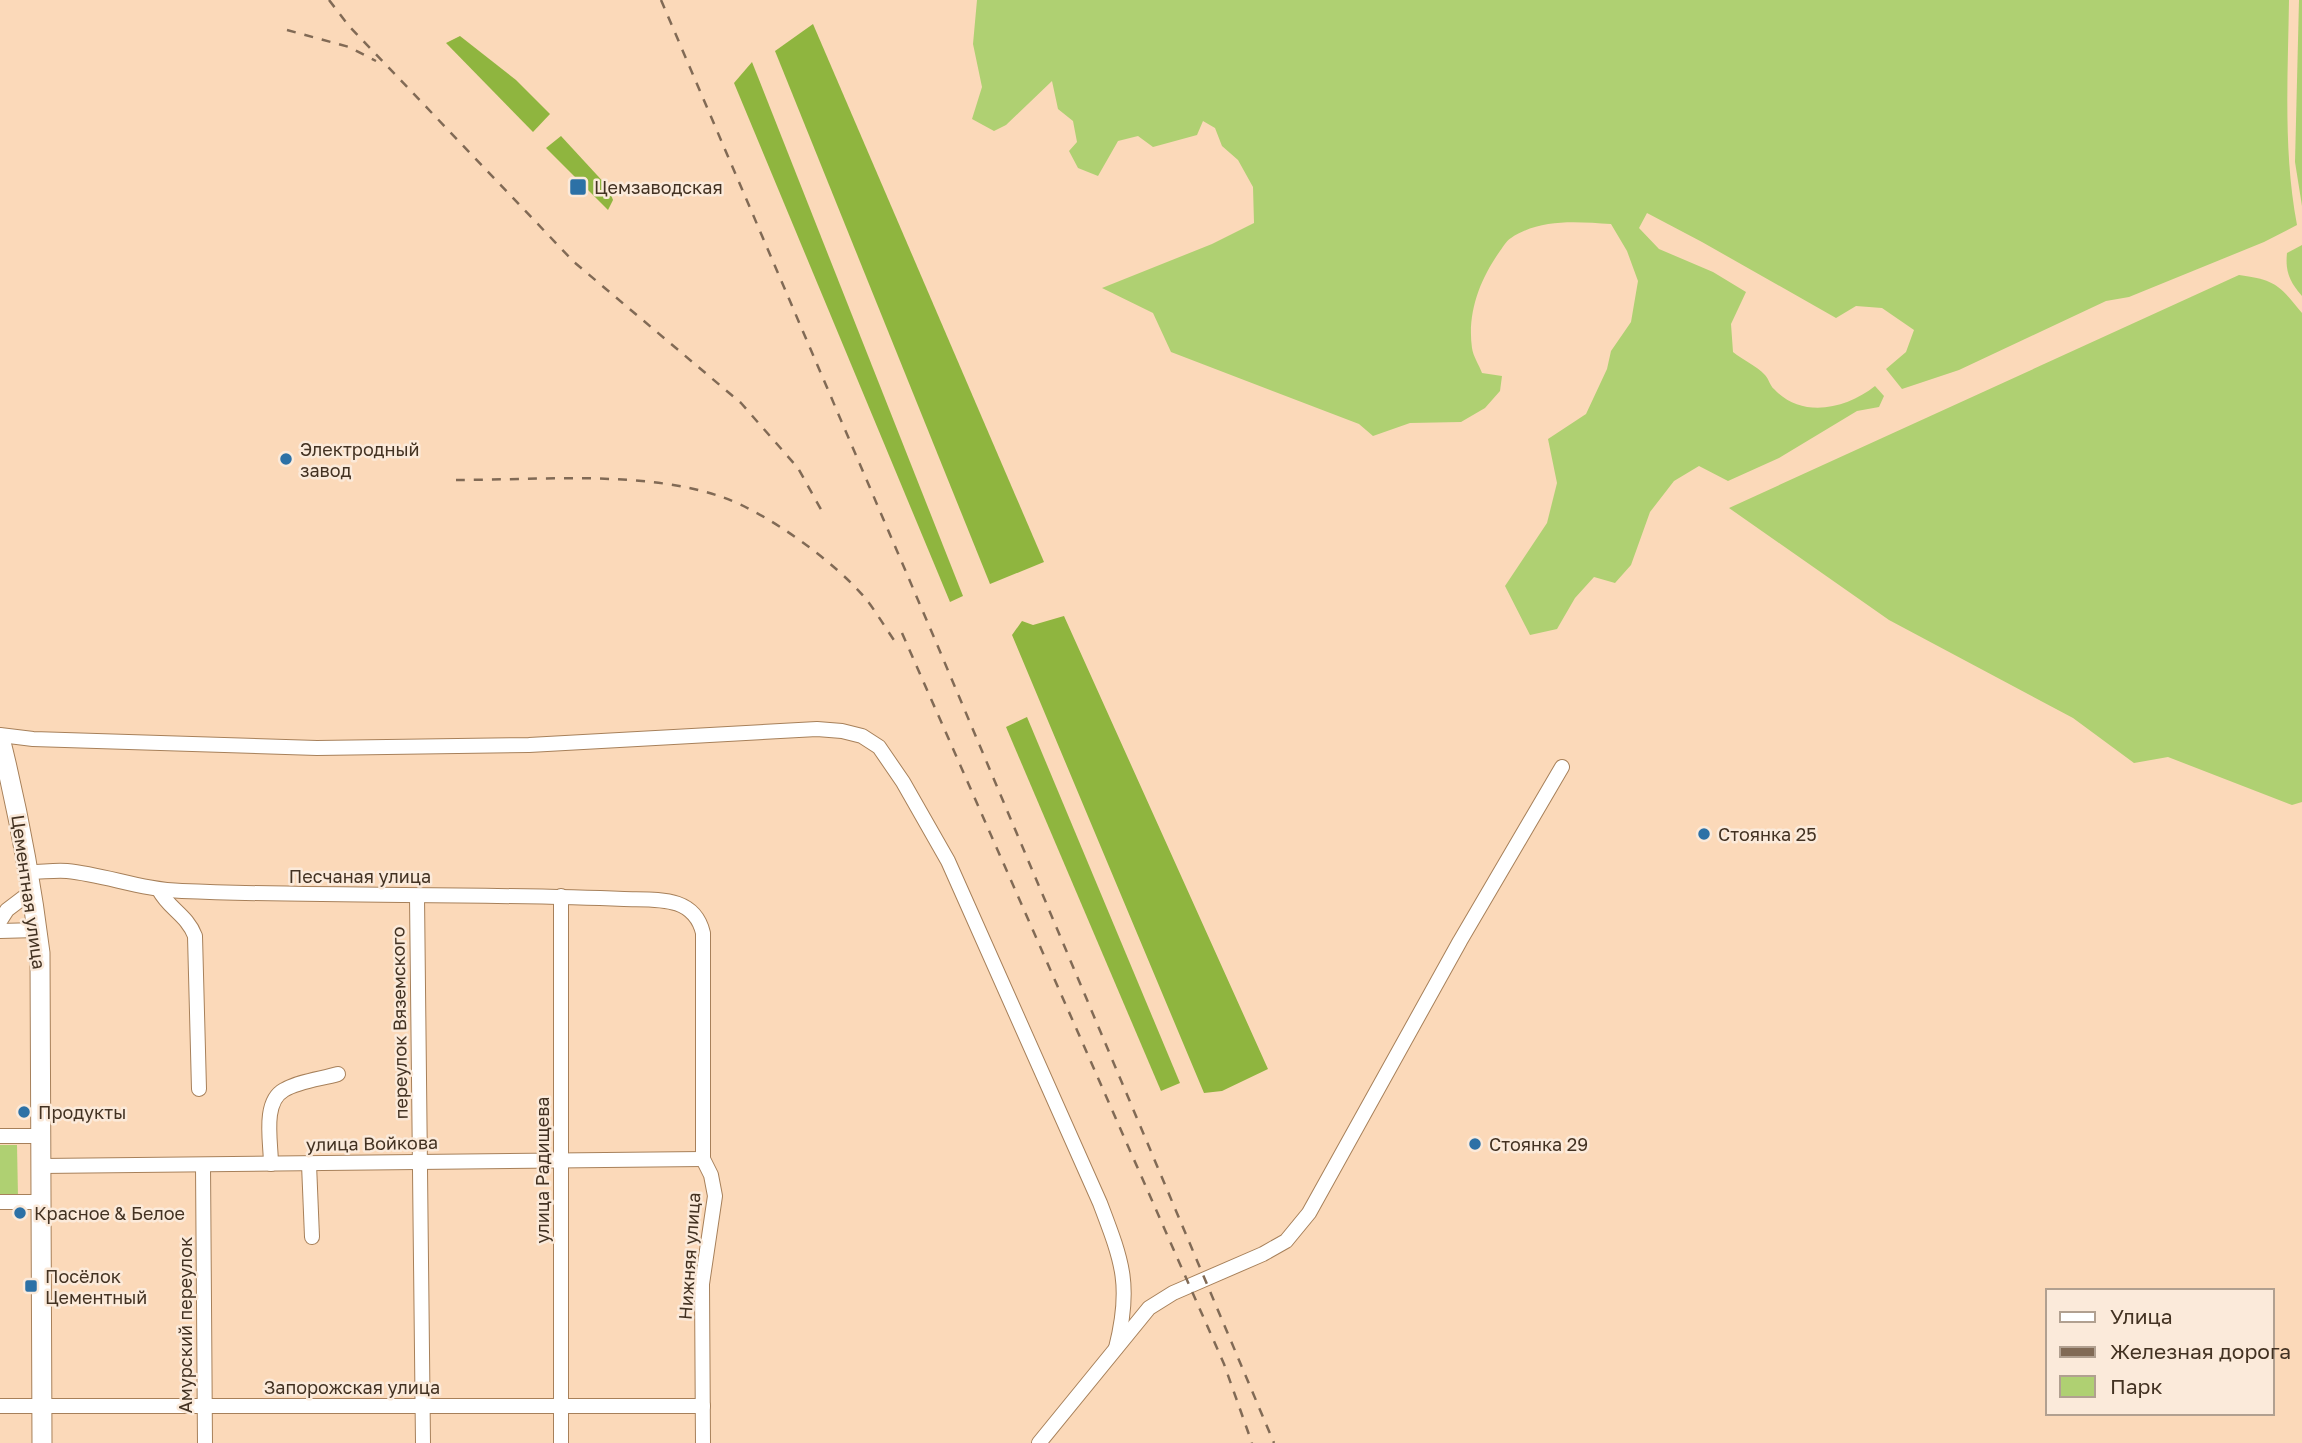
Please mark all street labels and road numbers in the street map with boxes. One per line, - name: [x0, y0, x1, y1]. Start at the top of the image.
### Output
- street label: Цементная улица: [7, 813, 51, 971]
- street label: Песчаная улица: [289, 865, 431, 887]
- street label: переулок Вяземского: [386, 926, 412, 1120]
- street label: улица Радищева: [531, 1097, 553, 1243]
- street label: улица Войкова: [306, 1131, 438, 1155]
- street label: Нижняя улица: [674, 1191, 704, 1321]
- street label: Амурский переулок: [174, 1237, 196, 1413]
- street label: Запорожская улица: [264, 1376, 440, 1398]

